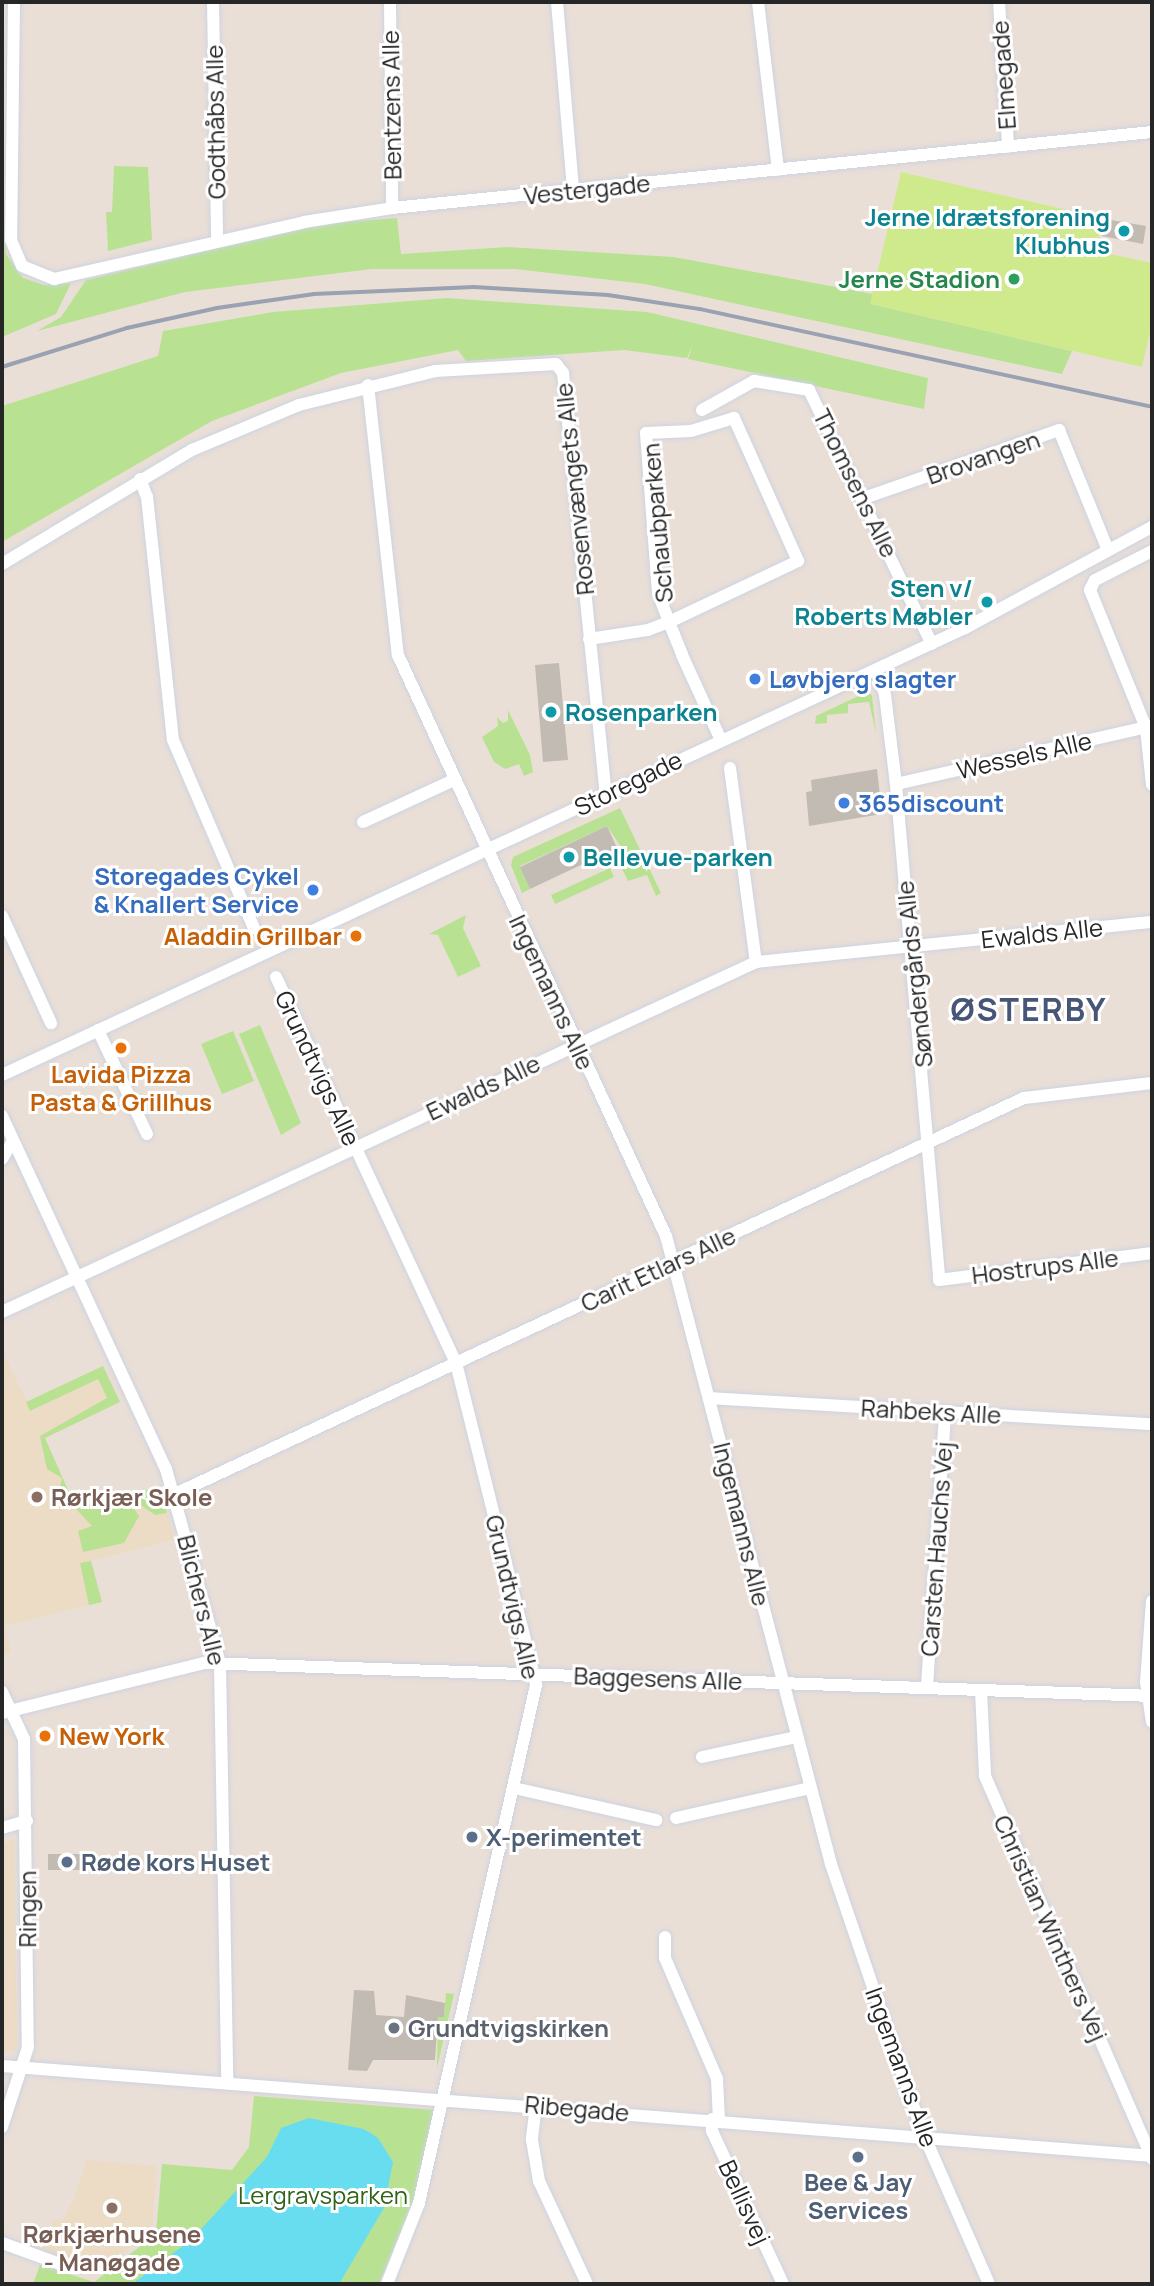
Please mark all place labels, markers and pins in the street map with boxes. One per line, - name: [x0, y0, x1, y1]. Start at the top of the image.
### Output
- place label: Jerne Idrætsforening Klubhus: [865, 203, 1110, 259]
- marker: Jerne Idrætsforening Klubhus: [1116, 223, 1132, 239]
- place label: Jerne Stadion: [839, 265, 1000, 293]
- marker: Jerne Stadion: [1006, 271, 1022, 287]
- place label: Sten v/ Roberts Møbler: [794, 574, 973, 630]
- marker: Sten v/ Roberts Møbler: [979, 594, 995, 610]
- place label: Løvbjerg slagter: [769, 665, 956, 693]
- marker: Løvbjerg slagter: [747, 671, 763, 687]
- place label: Rosenparken: [565, 698, 717, 726]
- marker: Rosenparken: [543, 704, 559, 720]
- place label: 365discount: [858, 789, 1004, 817]
- marker: 365discount: [836, 795, 852, 811]
- place label: Bellevue-parken: [583, 843, 773, 871]
- marker: Bellevue-parken: [561, 849, 577, 865]
- place label: Storegades Cykel & Knallert Service: [93, 862, 299, 918]
- marker: Storegades Cykel & Knallert Service: [305, 882, 321, 898]
- place label: Aladdin Grillbar: [164, 922, 342, 950]
- marker: Aladdin Grillbar: [348, 928, 364, 944]
- marker: Lavida Pizza Pasta & Grillhus: [113, 1040, 129, 1056]
- place label: Lavida Pizza Pasta & Grillhus: [30, 1060, 212, 1116]
- place label: Rørkjær Skole: [51, 1483, 212, 1511]
- marker: Rørkjær Skole: [29, 1489, 45, 1505]
- place label: New York: [59, 1722, 164, 1750]
- marker: New York: [37, 1728, 53, 1744]
- place label: X-perimentet: [486, 1823, 642, 1851]
- marker: X-perimentet: [464, 1829, 480, 1845]
- place label: Røde kors Huset: [81, 1848, 270, 1876]
- marker: Røde kors Huset: [59, 1854, 75, 1870]
- place label: Grundtvigskirken: [408, 2014, 609, 2042]
- marker: Grundtvigskirken: [386, 2020, 402, 2036]
- marker: Bee & Jay Services: [850, 2149, 866, 2165]
- place label: Bee & Jay Services: [804, 2168, 912, 2224]
- marker: Rørkjærhusene - Manøgade: [104, 2200, 120, 2216]
- place label: Rørkjærhusene - Manøgade: [23, 2220, 201, 2276]

